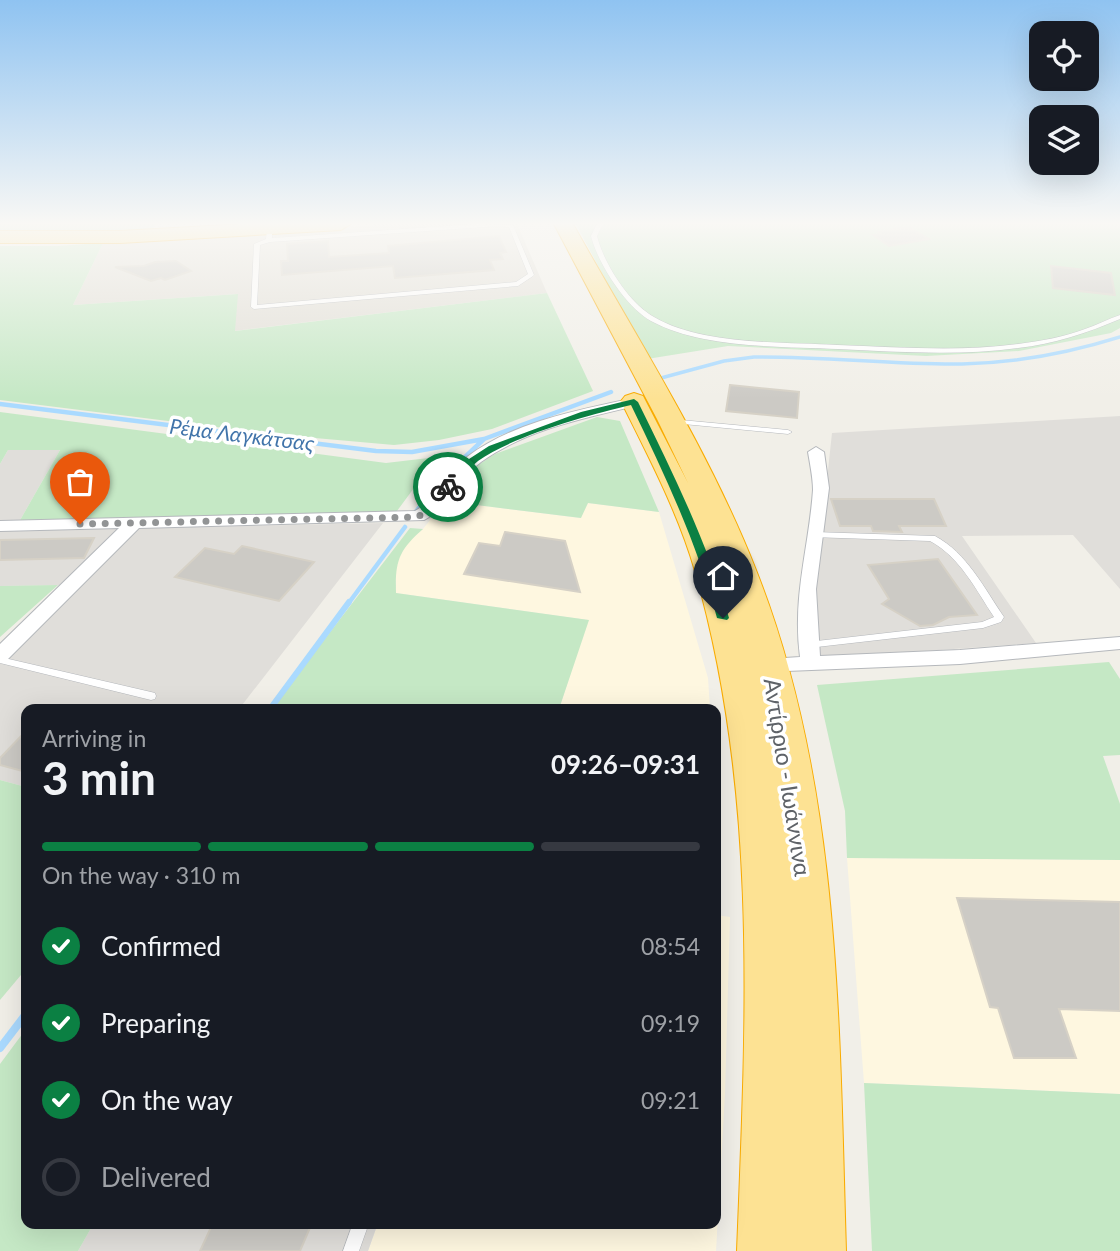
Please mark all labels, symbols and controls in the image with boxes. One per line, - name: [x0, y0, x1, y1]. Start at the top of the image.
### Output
- map controls: [1029, 21, 1099, 175]
- button: locate: [1029, 21, 1099, 91]
- button: layers: [1029, 105, 1099, 175]
- water label: Ρέμα Λαγκάτσας: [168, 413, 317, 455]
- pin: [50, 452, 110, 524]
- courier: [413, 452, 483, 522]
- icon: bag: [61, 463, 99, 501]
- icon: bike: [429, 468, 467, 506]
- pin: [693, 546, 753, 618]
- icon: home: [704, 557, 742, 595]
- street label: Αντίρριο - Ιωάννινα: [759, 676, 818, 878]
- text: Arriving in: [42, 724, 146, 752]
- text: 09:26–09:31: [551, 748, 700, 780]
- text: 3 min: [42, 750, 156, 805]
- text: On the way · 310 m: [42, 861, 241, 889]
- icon: check: [42, 927, 80, 965]
- text: Confirmed: [101, 930, 221, 962]
- text: 08:54: [641, 932, 700, 960]
- icon: check: [42, 1004, 80, 1042]
- text: Preparing: [101, 1007, 210, 1039]
- text: 09:19: [641, 1009, 700, 1037]
- icon: check: [42, 1081, 80, 1119]
- text: On the way: [101, 1084, 233, 1116]
- text: 09:21: [641, 1086, 700, 1114]
- text: Delivered: [101, 1161, 211, 1193]

